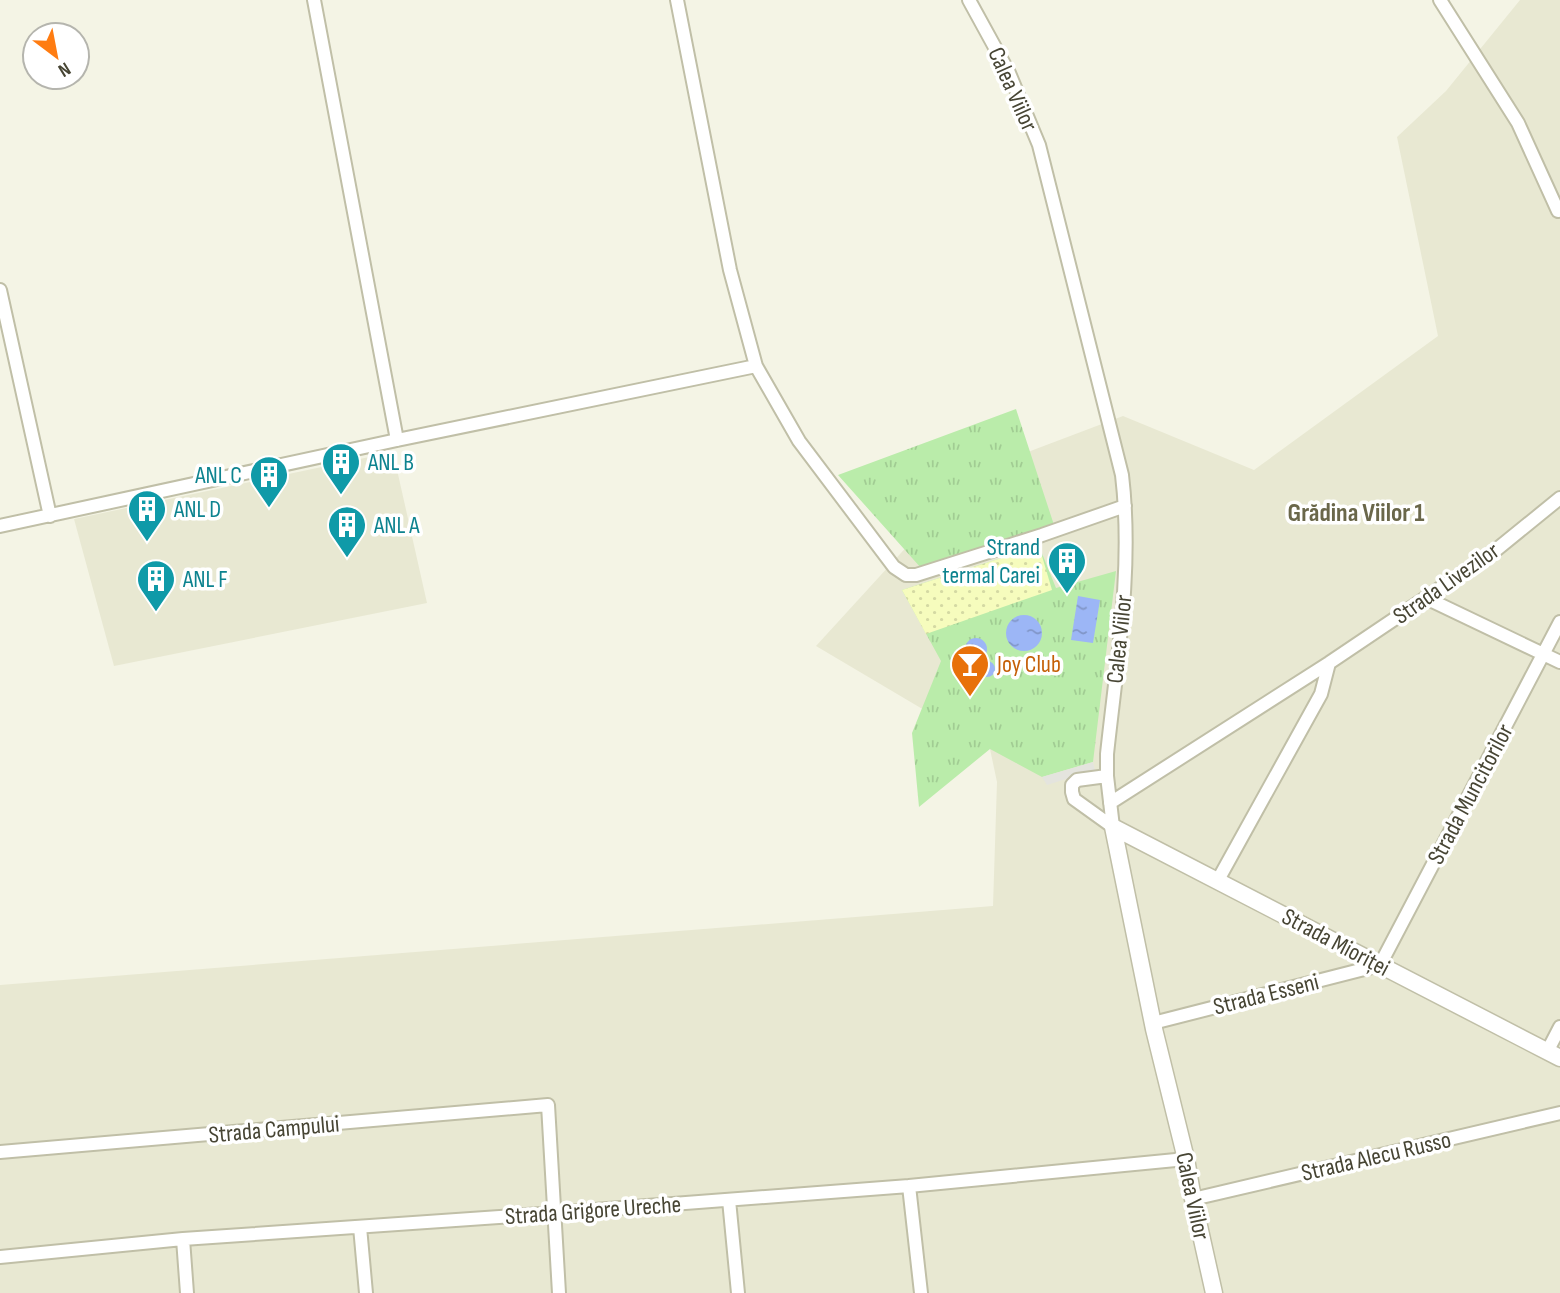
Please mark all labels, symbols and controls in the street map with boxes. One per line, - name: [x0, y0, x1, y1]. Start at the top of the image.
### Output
- north arrow: [21, 21, 91, 91]
- street label: Calea Viilor: [981, 43, 1044, 136]
- text: N: [54, 57, 75, 82]
- building icon: ANL B: [320, 441, 362, 496]
- place label: ANL B: [367, 448, 414, 477]
- building icon: ANL C: [248, 454, 290, 509]
- place label: ANL C: [194, 461, 242, 490]
- building icon: ANL D: [126, 488, 168, 543]
- place label: ANL D: [173, 495, 221, 524]
- district label: Grădina Viilor 1: [1287, 498, 1425, 529]
- building icon: ANL A: [326, 504, 368, 559]
- place label: ANL A: [373, 511, 420, 540]
- place label: Strand termal Carei: [942, 533, 1040, 590]
- street label: Strada Livezilor: [1388, 536, 1505, 631]
- building icon: Strand termal Carei: [1046, 540, 1088, 595]
- building icon: ANL F: [135, 558, 177, 613]
- place label: ANL F: [182, 565, 228, 594]
- street label: Calea Viilor: [1100, 593, 1139, 685]
- bar icon: Joy Club: [949, 643, 991, 698]
- place label: Joy Club: [996, 650, 1061, 679]
- street label: Strada Muncitorilor: [1421, 719, 1520, 869]
- street label: Strada Mioriței: [1277, 902, 1395, 983]
- street label: Strada Esseni: [1210, 967, 1322, 1022]
- street label: Strada Campului: [207, 1109, 341, 1150]
- street label: Strada Alecu Russo: [1299, 1125, 1454, 1188]
- street label: Calea Viilor: [1169, 1150, 1216, 1243]
- street label: Strada Grigore Ureche: [504, 1190, 682, 1231]

